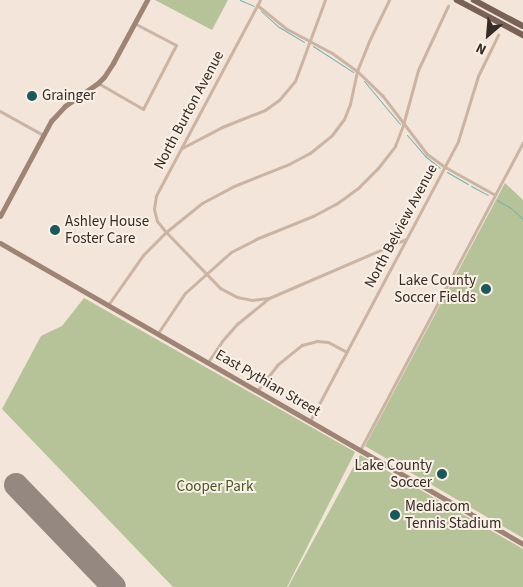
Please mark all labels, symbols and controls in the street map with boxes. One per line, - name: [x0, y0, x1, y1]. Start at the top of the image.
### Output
- north arrow: [463, 10, 513, 60]
- text: N: [473, 37, 490, 59]
- street label: North Burton Avenue: [150, 48, 228, 172]
- place label: Grainger: [42, 87, 96, 105]
- marker: Grainger: [26, 90, 38, 102]
- street label: North Belview Avenue: [361, 161, 441, 291]
- place label: Ashley House Foster Care: [65, 212, 149, 247]
- marker: Ashley House Foster Care: [49, 224, 61, 236]
- place label: Lake County Soccer Fields: [394, 271, 476, 306]
- marker: Lake County Soccer Fields: [480, 283, 492, 295]
- street label: East Pythian Street: [212, 346, 324, 420]
- place label: Lake County Soccer: [354, 456, 432, 491]
- marker: Lake County Soccer: [436, 468, 448, 480]
- park label: Cooper Park: [177, 478, 253, 496]
- place label: Mediacom Tennis Stadium: [405, 497, 501, 532]
- marker: Mediacom Tennis Stadium: [389, 509, 401, 521]

